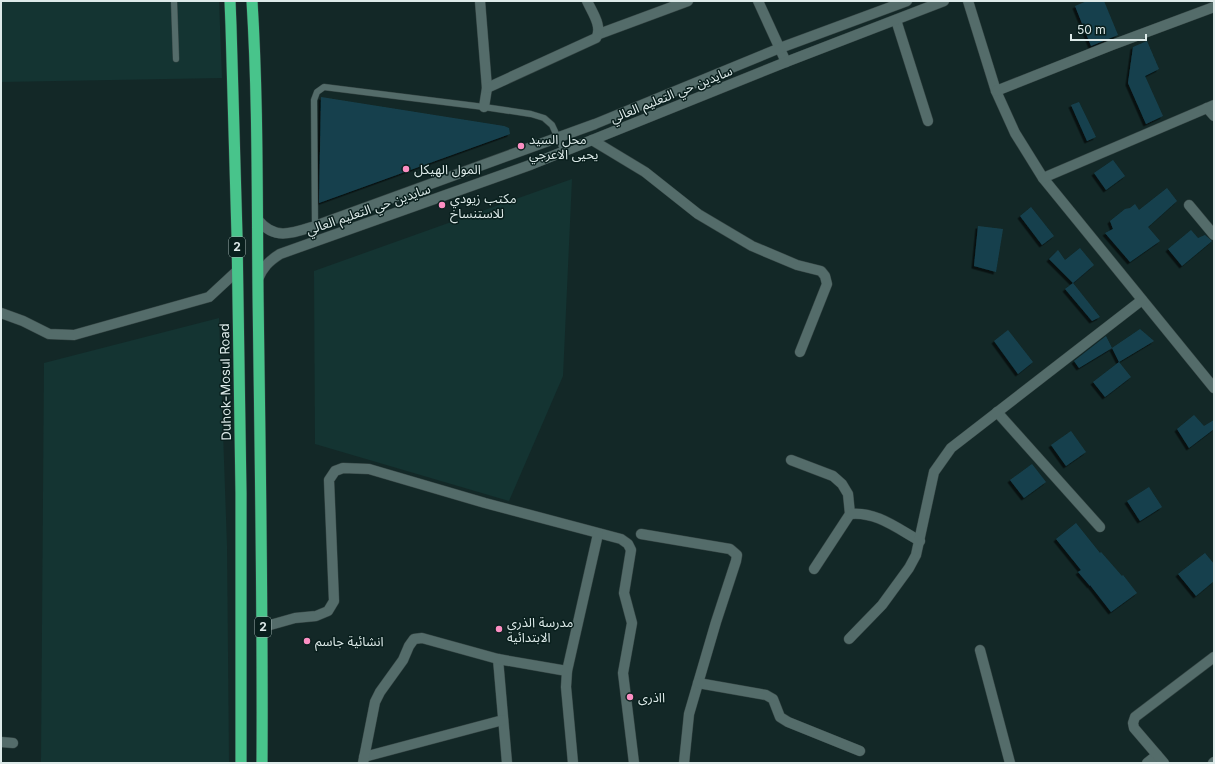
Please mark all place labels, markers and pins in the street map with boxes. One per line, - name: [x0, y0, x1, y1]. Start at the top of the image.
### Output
- place label: محل السيد يحيى الاعرجي: [529, 131, 598, 165]
- marker: محل السيد يحيى الاعرجي: [516, 141, 526, 151]
- place label: المول الهيكل: [414, 161, 481, 178]
- marker: المول الهيكل: [401, 164, 411, 174]
- place label: مكتب زيودي للاستنساخ: [450, 190, 517, 224]
- marker: مكتب زيودي للاستنساخ: [437, 200, 447, 210]
- place label: مدرسة الذرى الابتدائية: [507, 614, 574, 645]
- marker: مدرسة الذرى الابتدائية: [494, 624, 504, 634]
- place label: انشائية جاسم: [315, 633, 384, 652]
- marker: انشائية جاسم: [302, 636, 312, 646]
- place label: ااذرى: [638, 689, 665, 706]
- marker: ااذرى: [625, 692, 635, 702]

